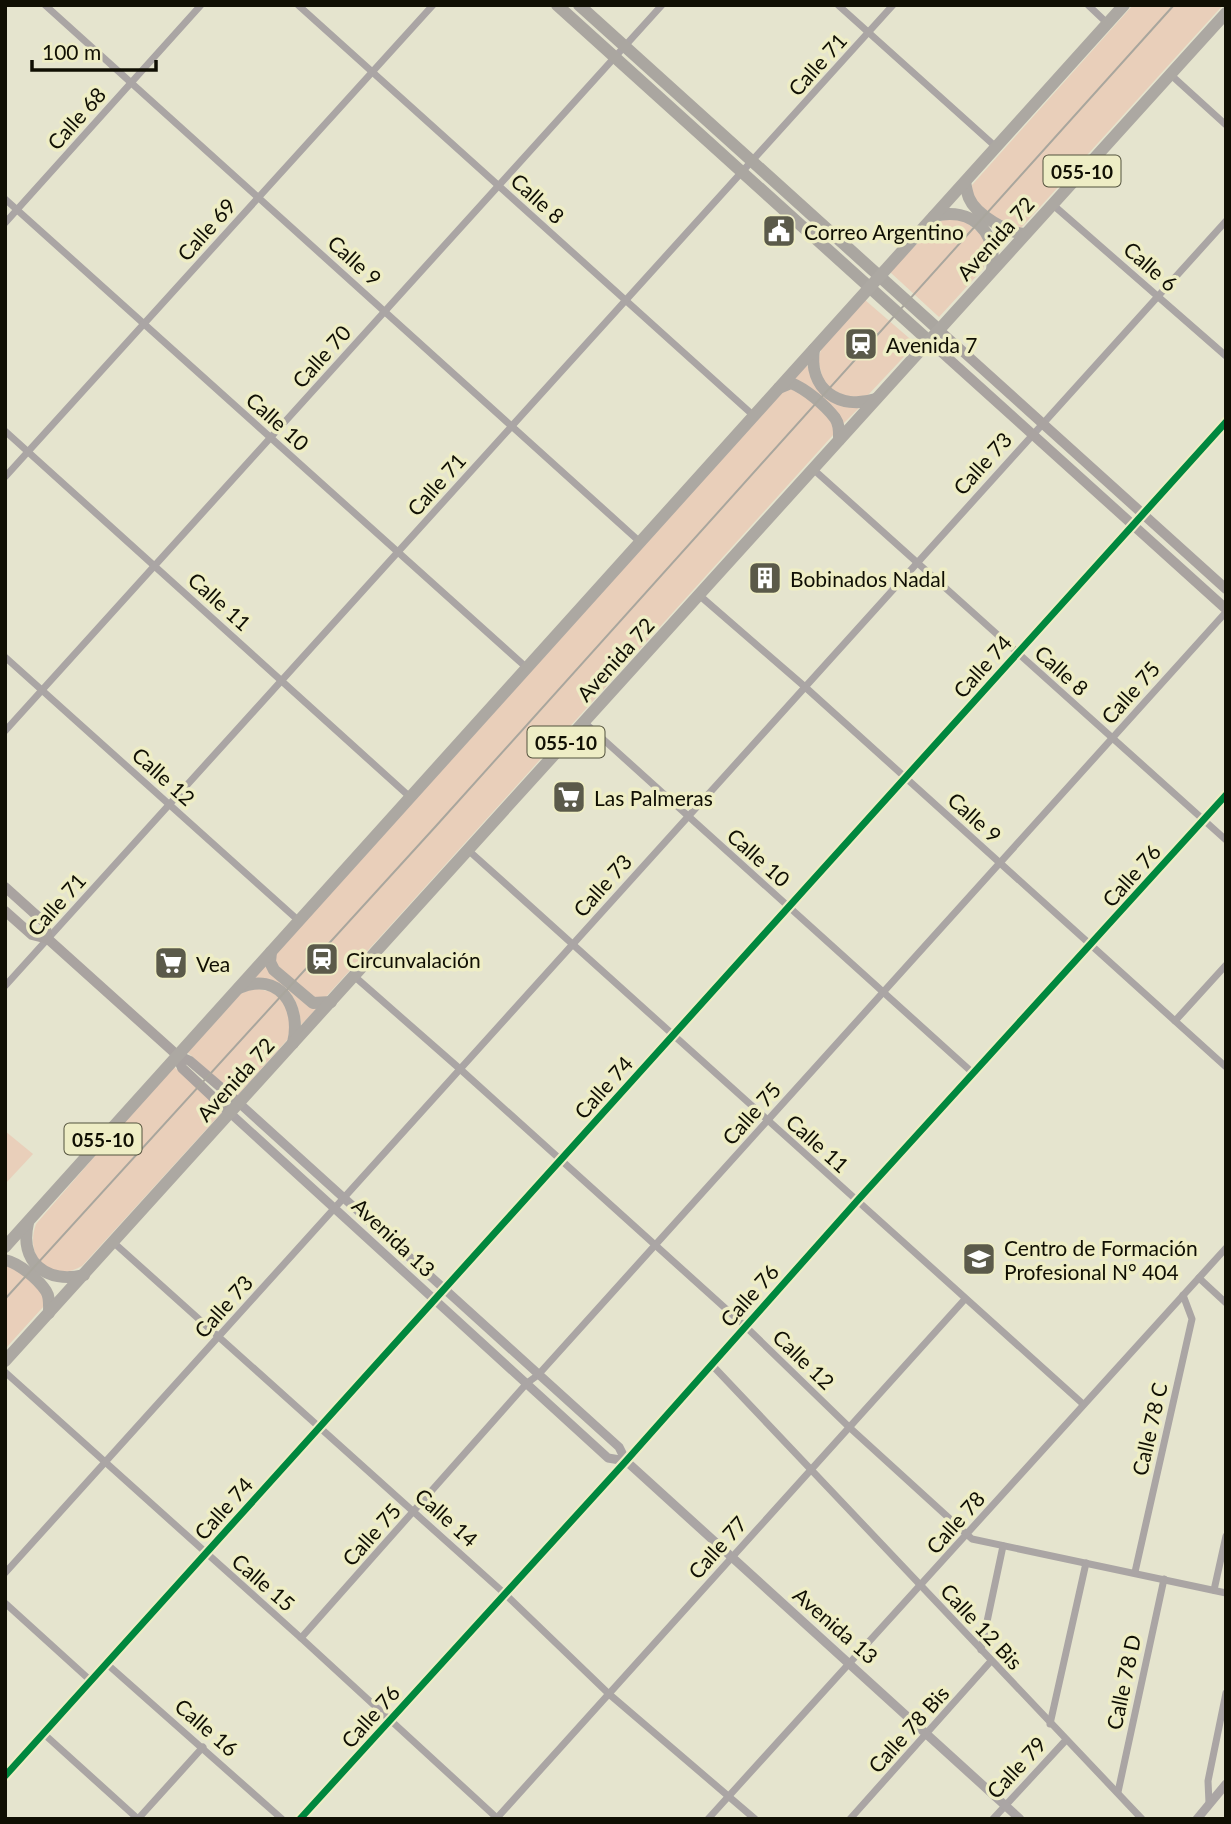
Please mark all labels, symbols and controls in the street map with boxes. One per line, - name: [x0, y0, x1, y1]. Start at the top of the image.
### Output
- scale bar: [32, 28, 156, 72]
- street label: Calle 71: [783, 28, 851, 100]
- text: 100 m: [42, 39, 101, 64]
- street label: Calle 68: [42, 82, 110, 154]
- road number: 055-10: [1044, 155, 1120, 186]
- street label: Calle 8: [506, 168, 570, 228]
- street label: Avenida 72: [951, 191, 1039, 285]
- street label: Calle 69: [172, 193, 240, 265]
- public building icon: Correo Argentino: [760, 212, 798, 250]
- place label: Correo Argentino: [804, 219, 964, 244]
- street label: Calle 9: [323, 230, 387, 290]
- street label: Calle 6: [1119, 236, 1183, 296]
- street label: Calle 70: [287, 320, 355, 392]
- station icon: Avenida 7: [842, 325, 880, 363]
- place label: Avenida 7: [886, 332, 978, 357]
- street label: Calle 10: [242, 387, 314, 455]
- street label: Calle 73: [948, 427, 1016, 499]
- street label: Calle 71: [402, 448, 470, 520]
- building icon: Bobinados Nadal: [746, 559, 784, 597]
- place label: Bobinados Nadal: [790, 566, 946, 591]
- street label: Calle 11: [184, 567, 256, 635]
- street label: Avenida 72: [571, 612, 659, 706]
- street label: Calle 74: [948, 630, 1016, 702]
- street label: Calle 8: [1030, 640, 1094, 700]
- street label: Calle 75: [1096, 656, 1164, 728]
- road number: 055-10: [528, 726, 604, 758]
- street label: Calle 12: [128, 742, 200, 810]
- supermarket icon: Las Palmeras: [550, 778, 588, 816]
- place label: Las Palmeras: [594, 785, 713, 810]
- street label: Calle 9: [943, 787, 1007, 847]
- street label: Calle 10: [723, 823, 795, 891]
- street label: Calle 76: [1097, 839, 1165, 911]
- street label: Calle 73: [568, 849, 636, 921]
- street label: Calle 71: [22, 868, 90, 940]
- station icon: Circunvalación: [303, 940, 341, 978]
- supermarket icon: Vea: [152, 944, 190, 982]
- place label: Circunvalación: [346, 947, 481, 972]
- place label: Vea: [196, 951, 230, 976]
- street label: Avenida 72: [191, 1032, 279, 1126]
- street label: Calle 74: [569, 1051, 637, 1123]
- street label: Calle 75: [717, 1077, 785, 1149]
- street label: Calle 11: [782, 1109, 854, 1177]
- road number: 055-10: [64, 1124, 142, 1154]
- street label: Avenida 13: [348, 1192, 440, 1282]
- place label: Centro de Formación Profesional N° 404: [1004, 1235, 1198, 1284]
- school or university icon: Centro de Formación Profesional N° 404: [960, 1240, 998, 1278]
- street label: Calle 76: [715, 1259, 783, 1331]
- street label: Calle 73: [189, 1270, 257, 1342]
- street label: Calle 12: [768, 1324, 840, 1394]
- street label: Calle 78 C: [1126, 1380, 1172, 1478]
- street label: Calle 74: [189, 1472, 257, 1544]
- street label: Calle 14: [411, 1483, 483, 1551]
- street label: Calle 78: [921, 1486, 989, 1558]
- street label: Calle 75: [337, 1498, 405, 1570]
- street label: Calle 77: [683, 1511, 751, 1583]
- street label: Calle 15: [227, 1548, 301, 1616]
- street label: Calle 12 Bis: [936, 1578, 1028, 1674]
- street label: Avenida 13: [789, 1582, 883, 1668]
- street label: Calle 78 D: [1101, 1632, 1145, 1732]
- street label: Calle 76: [336, 1680, 404, 1752]
- street label: Calle 78 Bis: [863, 1680, 953, 1778]
- street label: Calle 16: [170, 1693, 244, 1761]
- street label: Calle 79: [981, 1731, 1051, 1803]

